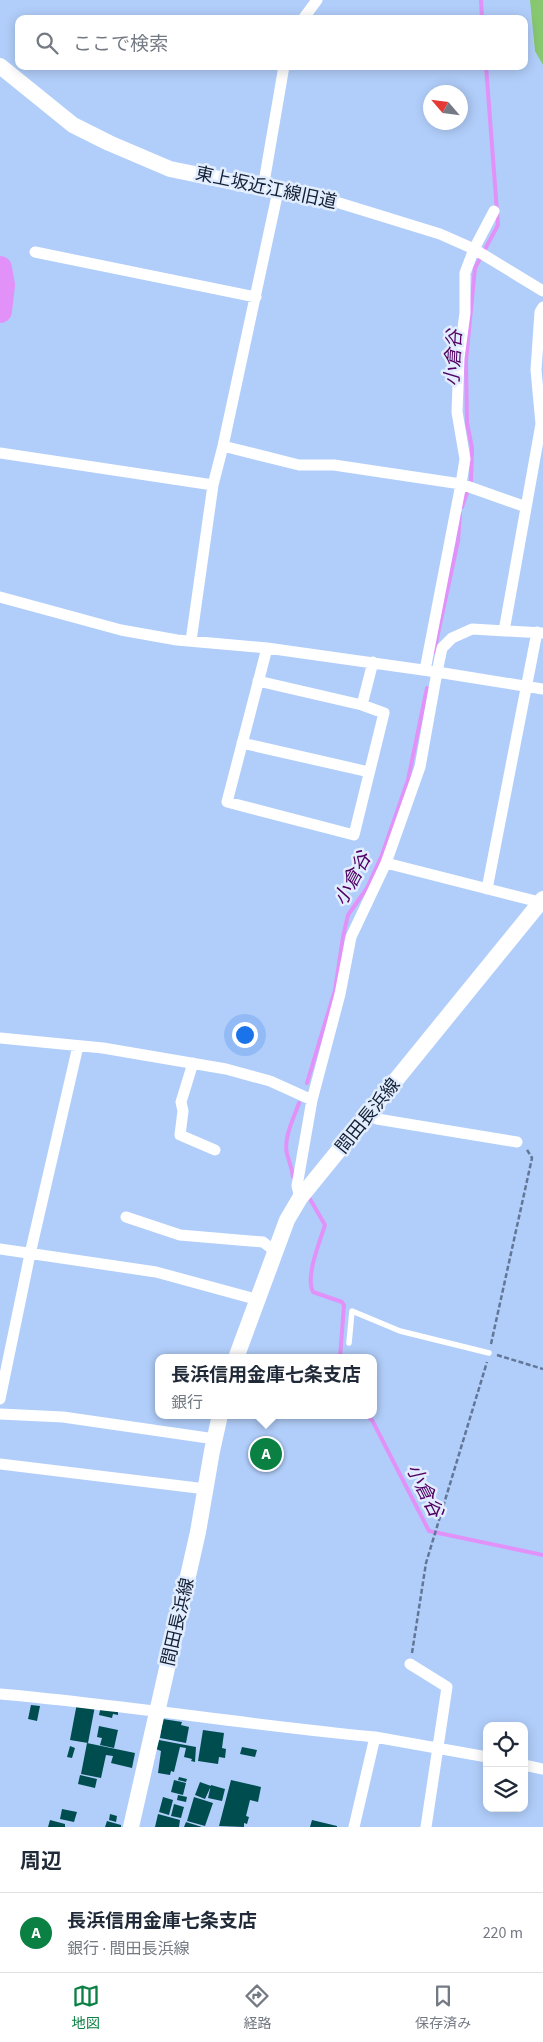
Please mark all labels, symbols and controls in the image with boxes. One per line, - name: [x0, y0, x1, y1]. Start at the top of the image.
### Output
- search box: [15, 15, 528, 70]
- icon: search: [33, 29, 61, 57]
- text: ここで検索: [73, 31, 168, 58]
- north arrow: [423, 85, 468, 130]
- street label: 東上坂近江線旧道: [193, 161, 339, 215]
- water label: 小倉谷: [439, 327, 469, 387]
- water label: 小倉谷: [328, 846, 379, 911]
- your location: [232, 1022, 258, 1048]
- street label: 間田長浜線: [330, 1073, 406, 1159]
- popup: [155, 1354, 377, 1419]
- text: 長浜信用金庫七条支店: [171, 1362, 361, 1389]
- text: 銀行: [171, 1392, 203, 1414]
- pin: A: [250, 1435, 282, 1473]
- water label: 小倉谷: [399, 1459, 450, 1524]
- street label: 間田長浜線: [156, 1575, 200, 1669]
- map controls: [483, 1722, 528, 1812]
- button: locate: [483, 1722, 528, 1767]
- button: layers: [483, 1767, 528, 1812]
- text: 周辺: [20, 1846, 62, 1876]
- text: 長浜信用金庫七条支店: [67, 1908, 257, 1935]
- text: A: [31, 1922, 41, 1944]
- text: 220 m: [483, 1922, 523, 1944]
- text: 銀行 · 間田長浜線: [67, 1938, 189, 1960]
- tab: 地図: [72, 1982, 100, 2034]
- tab: 経路: [243, 1982, 271, 2034]
- tab: 保存済み: [415, 1982, 471, 2034]

